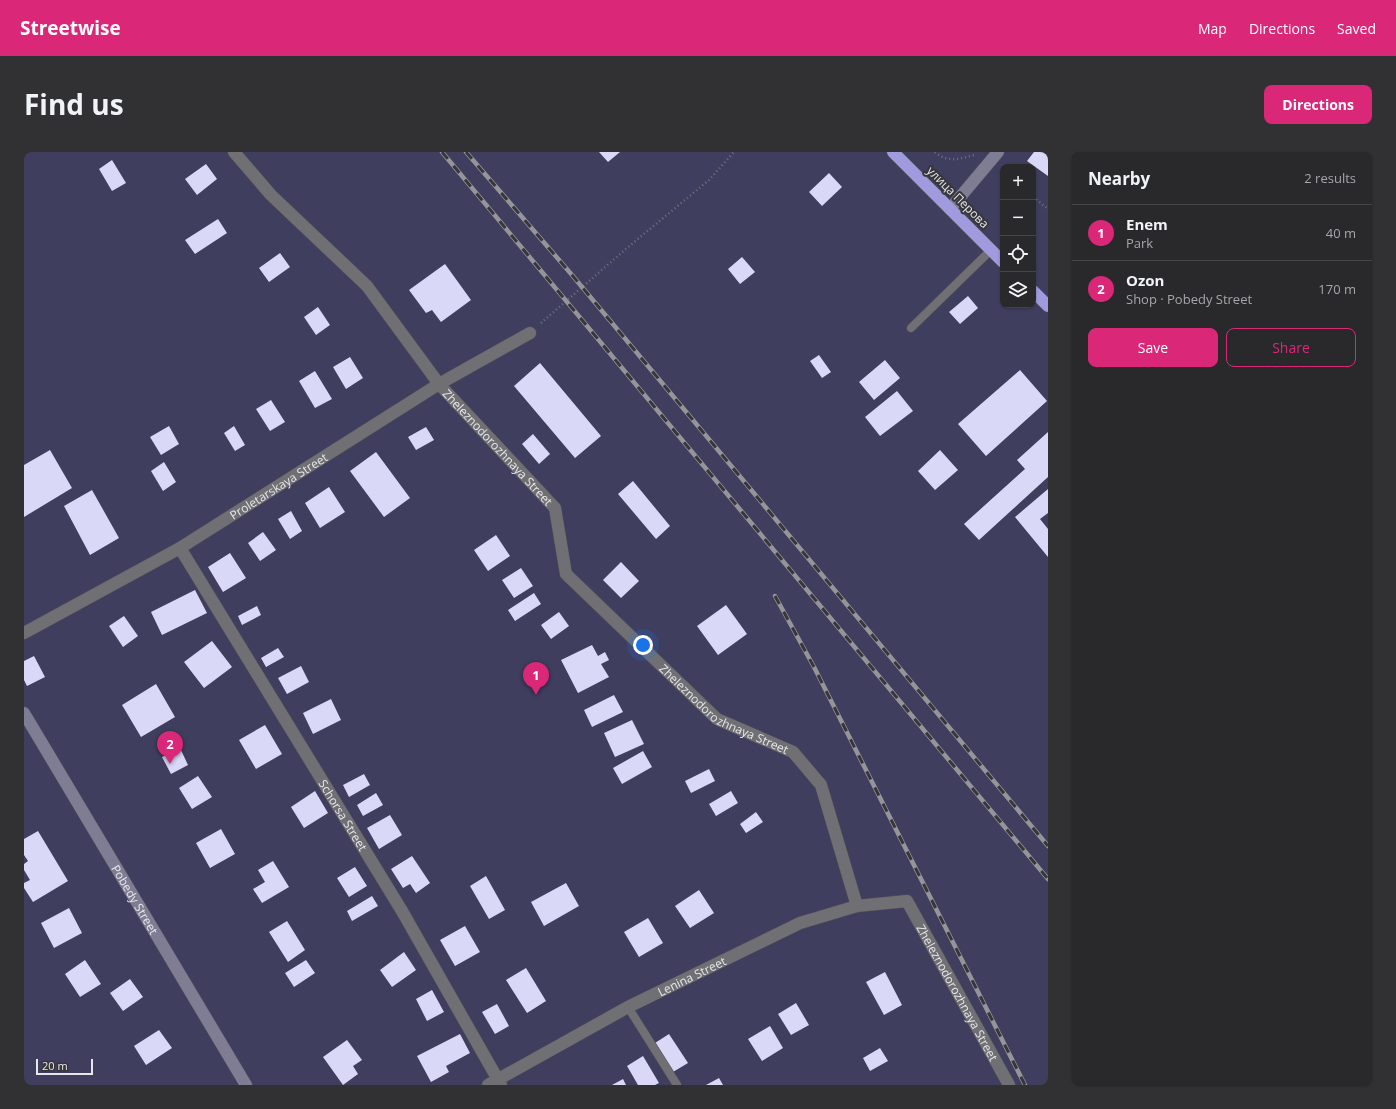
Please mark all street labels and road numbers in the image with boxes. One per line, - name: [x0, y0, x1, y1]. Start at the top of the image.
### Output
- street label: улица Перова: [923, 162, 993, 232]
- street label: Zheleznodorozhnaya Street: [439, 385, 557, 509]
- street label: Proletarskaya Street: [226, 448, 331, 523]
- street label: Zheleznodorozhnaya Street: [656, 660, 791, 758]
- street label: Schorsa Street: [315, 776, 372, 854]
- street label: Pobedy Street: [108, 861, 163, 937]
- street label: Zheleznodorozhnaya Street: [913, 921, 1002, 1064]
- street label: Lenina Street: [655, 952, 729, 1000]

